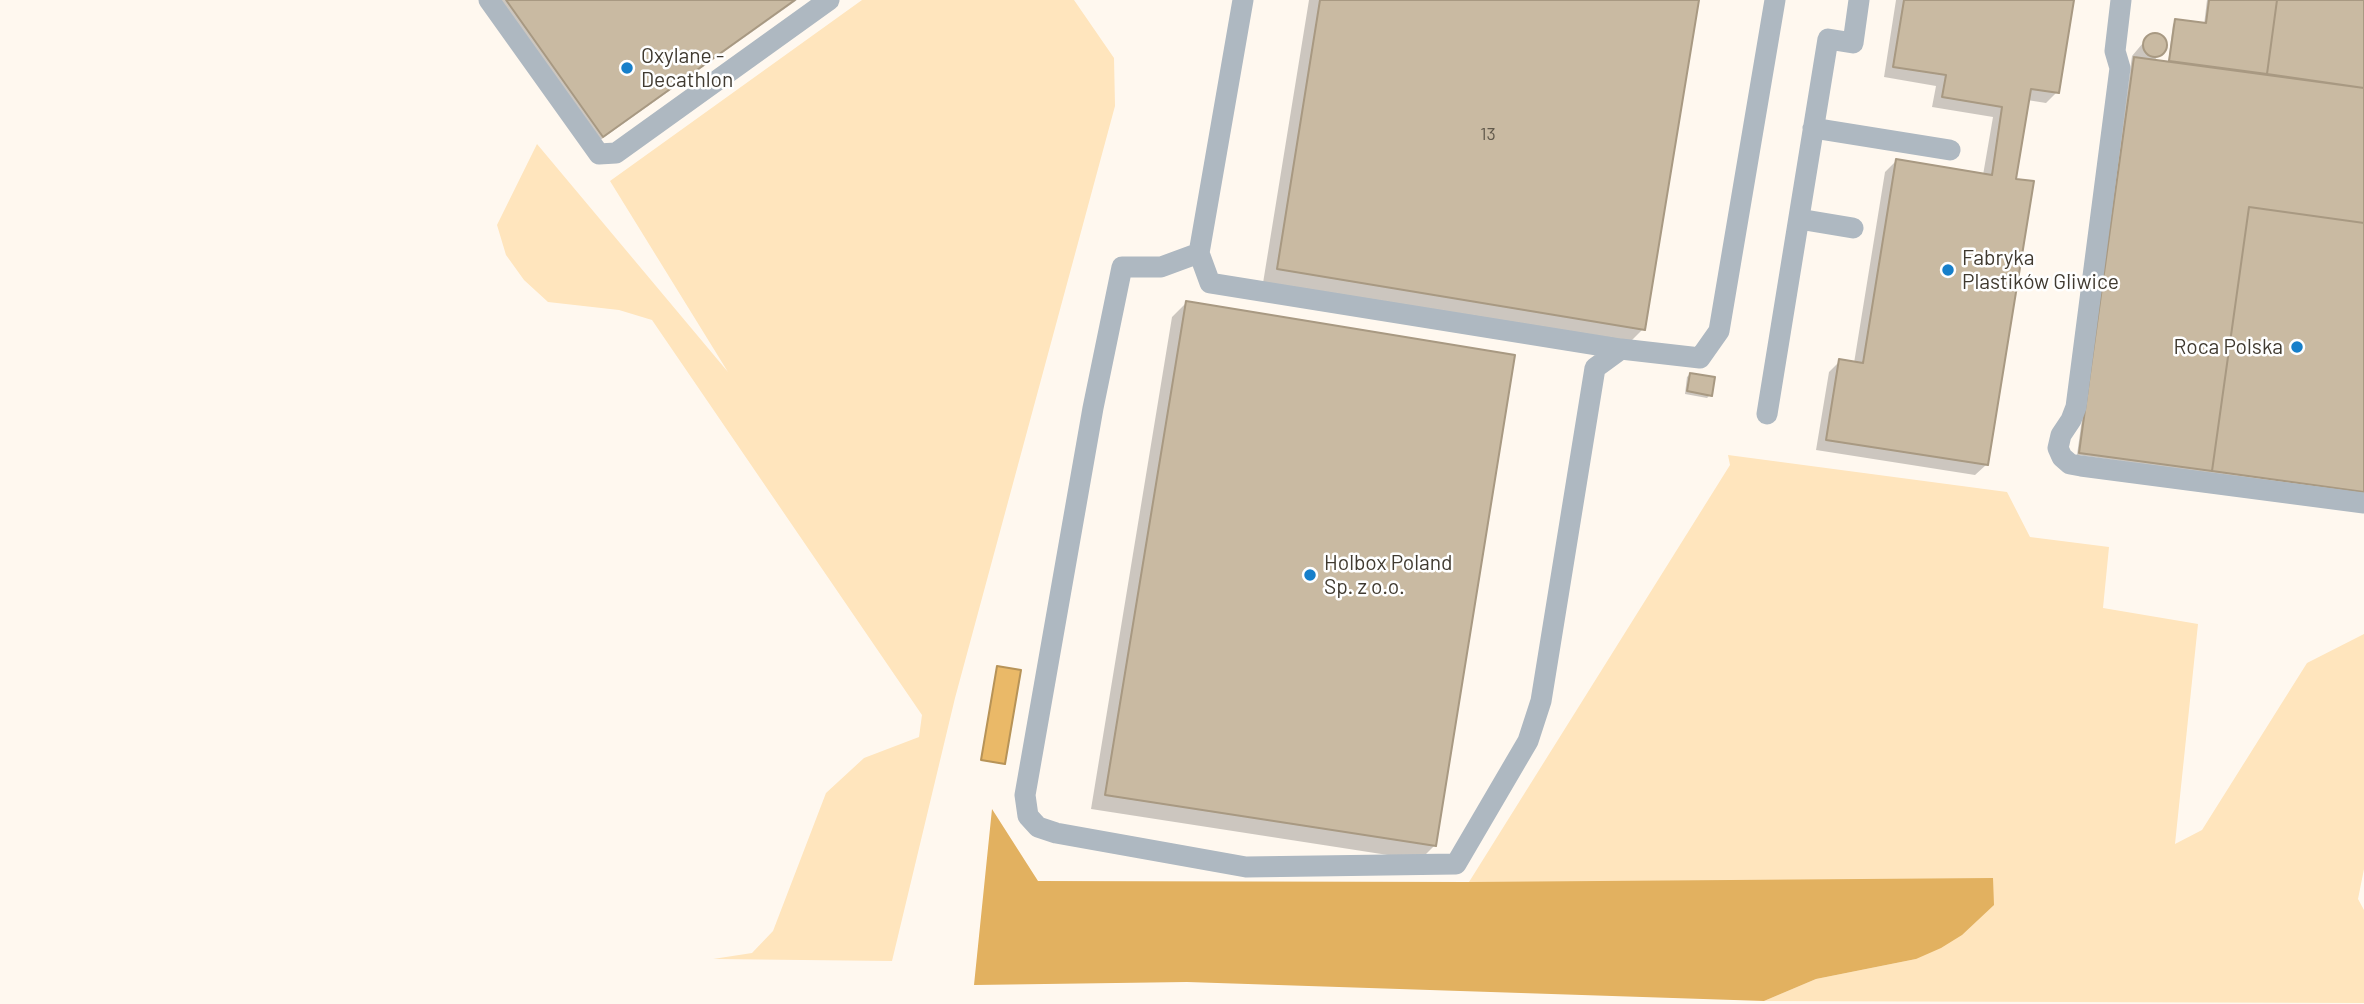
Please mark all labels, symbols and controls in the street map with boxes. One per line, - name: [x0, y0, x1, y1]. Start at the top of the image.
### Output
- place label: Oxylane - Decathlon: [641, 43, 733, 93]
- marker: Oxylane - Decathlon: [619, 60, 635, 76]
- house number: 13: [1480, 123, 1496, 145]
- place label: Fabryka Plastików Gliwice: [1962, 245, 2119, 295]
- marker: Fabryka Plastików Gliwice: [1940, 262, 1956, 278]
- place label: Roca Polska: [2173, 334, 2283, 360]
- marker: Roca Polska: [2289, 339, 2305, 355]
- place label: Holbox Poland Sp. z o.o.: [1324, 550, 1452, 600]
- marker: Holbox Poland Sp. z o.o.: [1302, 567, 1318, 583]

